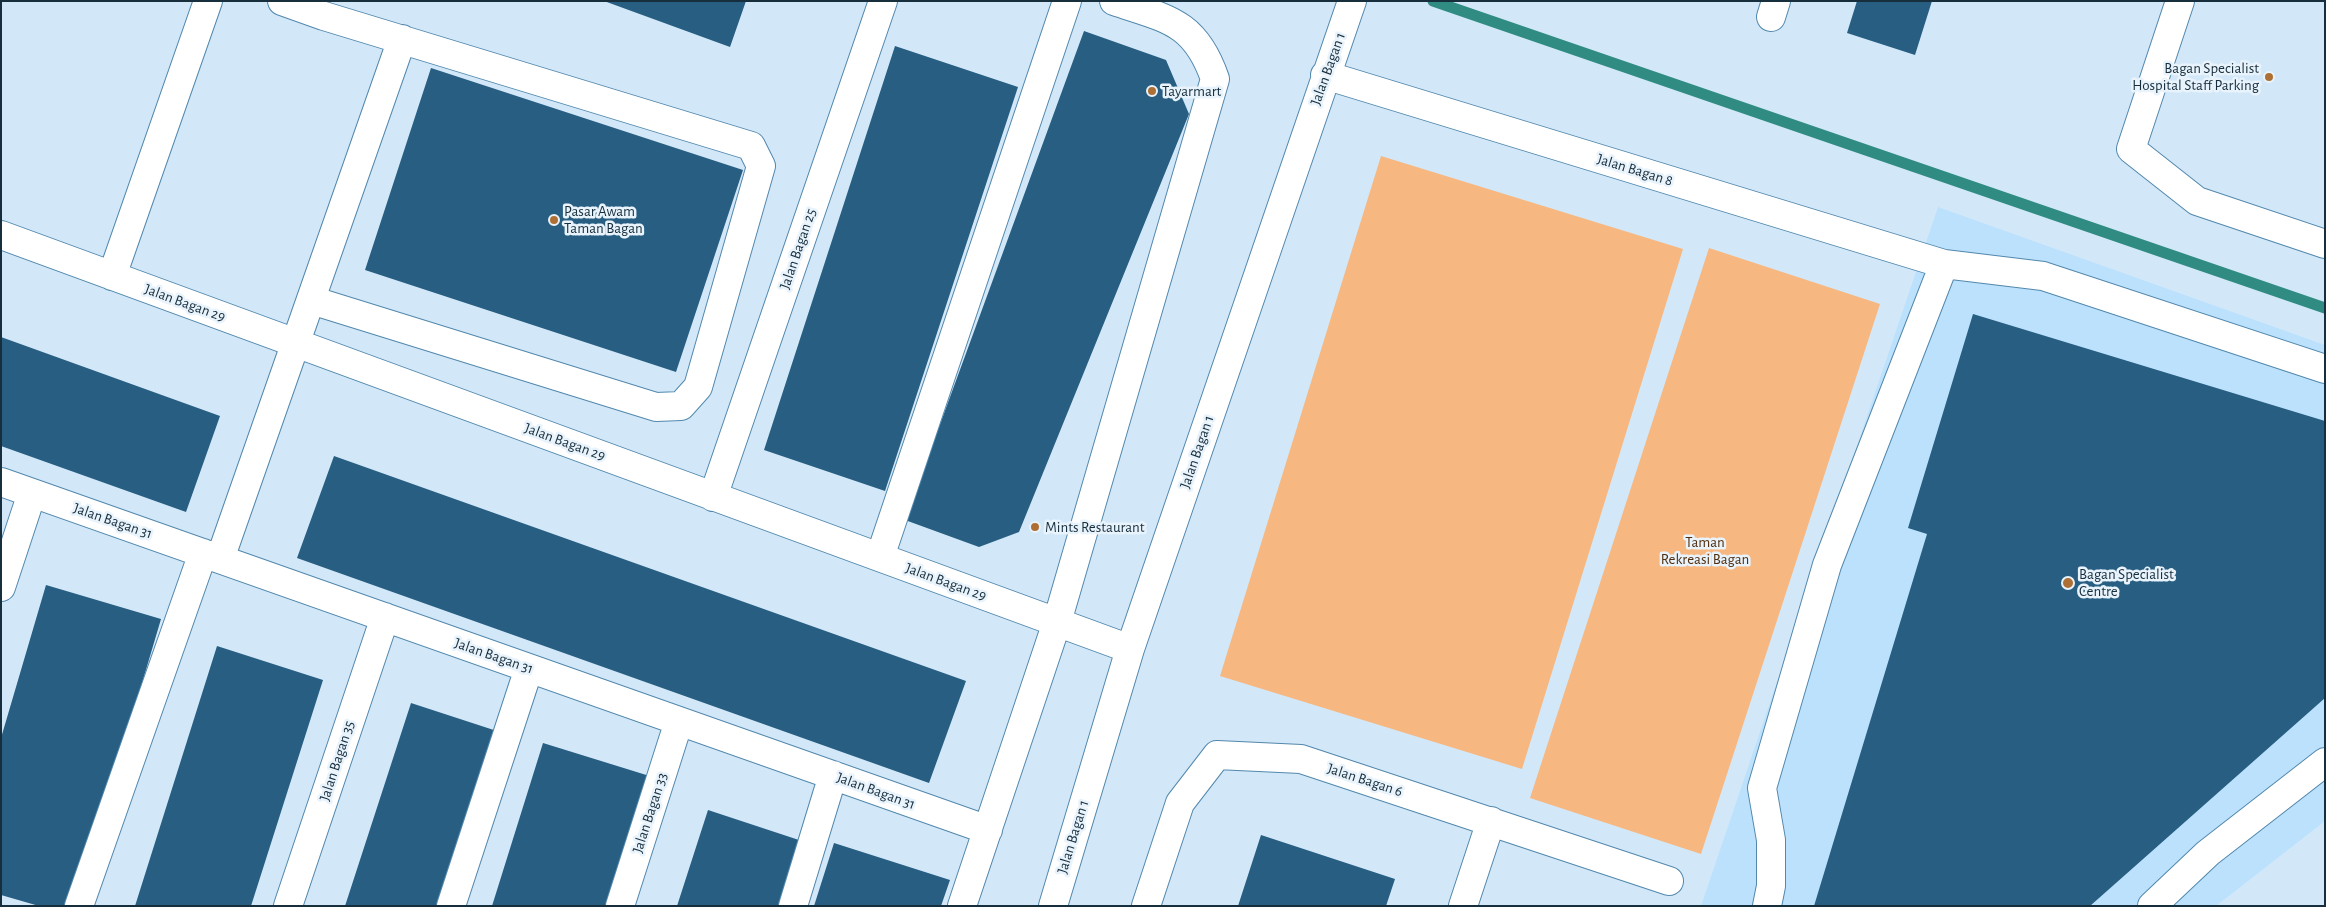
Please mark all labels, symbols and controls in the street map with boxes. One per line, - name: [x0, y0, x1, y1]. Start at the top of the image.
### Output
- street label: Jalan Bagan 1: [1307, 30, 1349, 108]
- place label: Bagan Specialist Hospital Staff Parking: [2132, 59, 2259, 94]
- marker: Bagan Specialist Hospital Staff Parking: [2263, 71, 2275, 83]
- place label: Tayarmart: [1162, 82, 1221, 100]
- marker: Tayarmart: [1146, 85, 1158, 97]
- street label: Jalan Bagan 8: [1595, 150, 1675, 190]
- place label: Pasar Awam Taman Bagan: [564, 202, 643, 237]
- street label: Jalan Bagan 25: [776, 206, 820, 292]
- marker: Pasar Awam Taman Bagan: [548, 214, 560, 226]
- street label: Jalan Bagan 29: [142, 280, 228, 326]
- street label: Jalan Bagan 1: [1176, 413, 1218, 491]
- street label: Jalan Bagan 29: [522, 419, 608, 465]
- street label: Jalan Bagan 31: [71, 499, 155, 543]
- place label: Mints Restaurant: [1045, 518, 1144, 536]
- marker: Mints Restaurant: [1029, 521, 1041, 533]
- park label: Taman Rekreasi Bagan: [1661, 533, 1749, 568]
- street label: Jalan Bagan 29: [903, 559, 989, 605]
- place label: Bagan Specialist Centre: [2079, 565, 2174, 600]
- marker: Bagan Specialist Centre: [2061, 576, 2075, 590]
- street label: Jalan Bagan 31: [452, 634, 536, 678]
- street label: Jalan Bagan 35: [316, 719, 358, 803]
- street label: Jalan Bagan 6: [1325, 759, 1405, 801]
- street label: Jalan Bagan 31: [834, 768, 918, 814]
- street label: Jalan Bagan 33: [629, 771, 671, 855]
- street label: Jalan Bagan 1: [1053, 798, 1093, 876]

